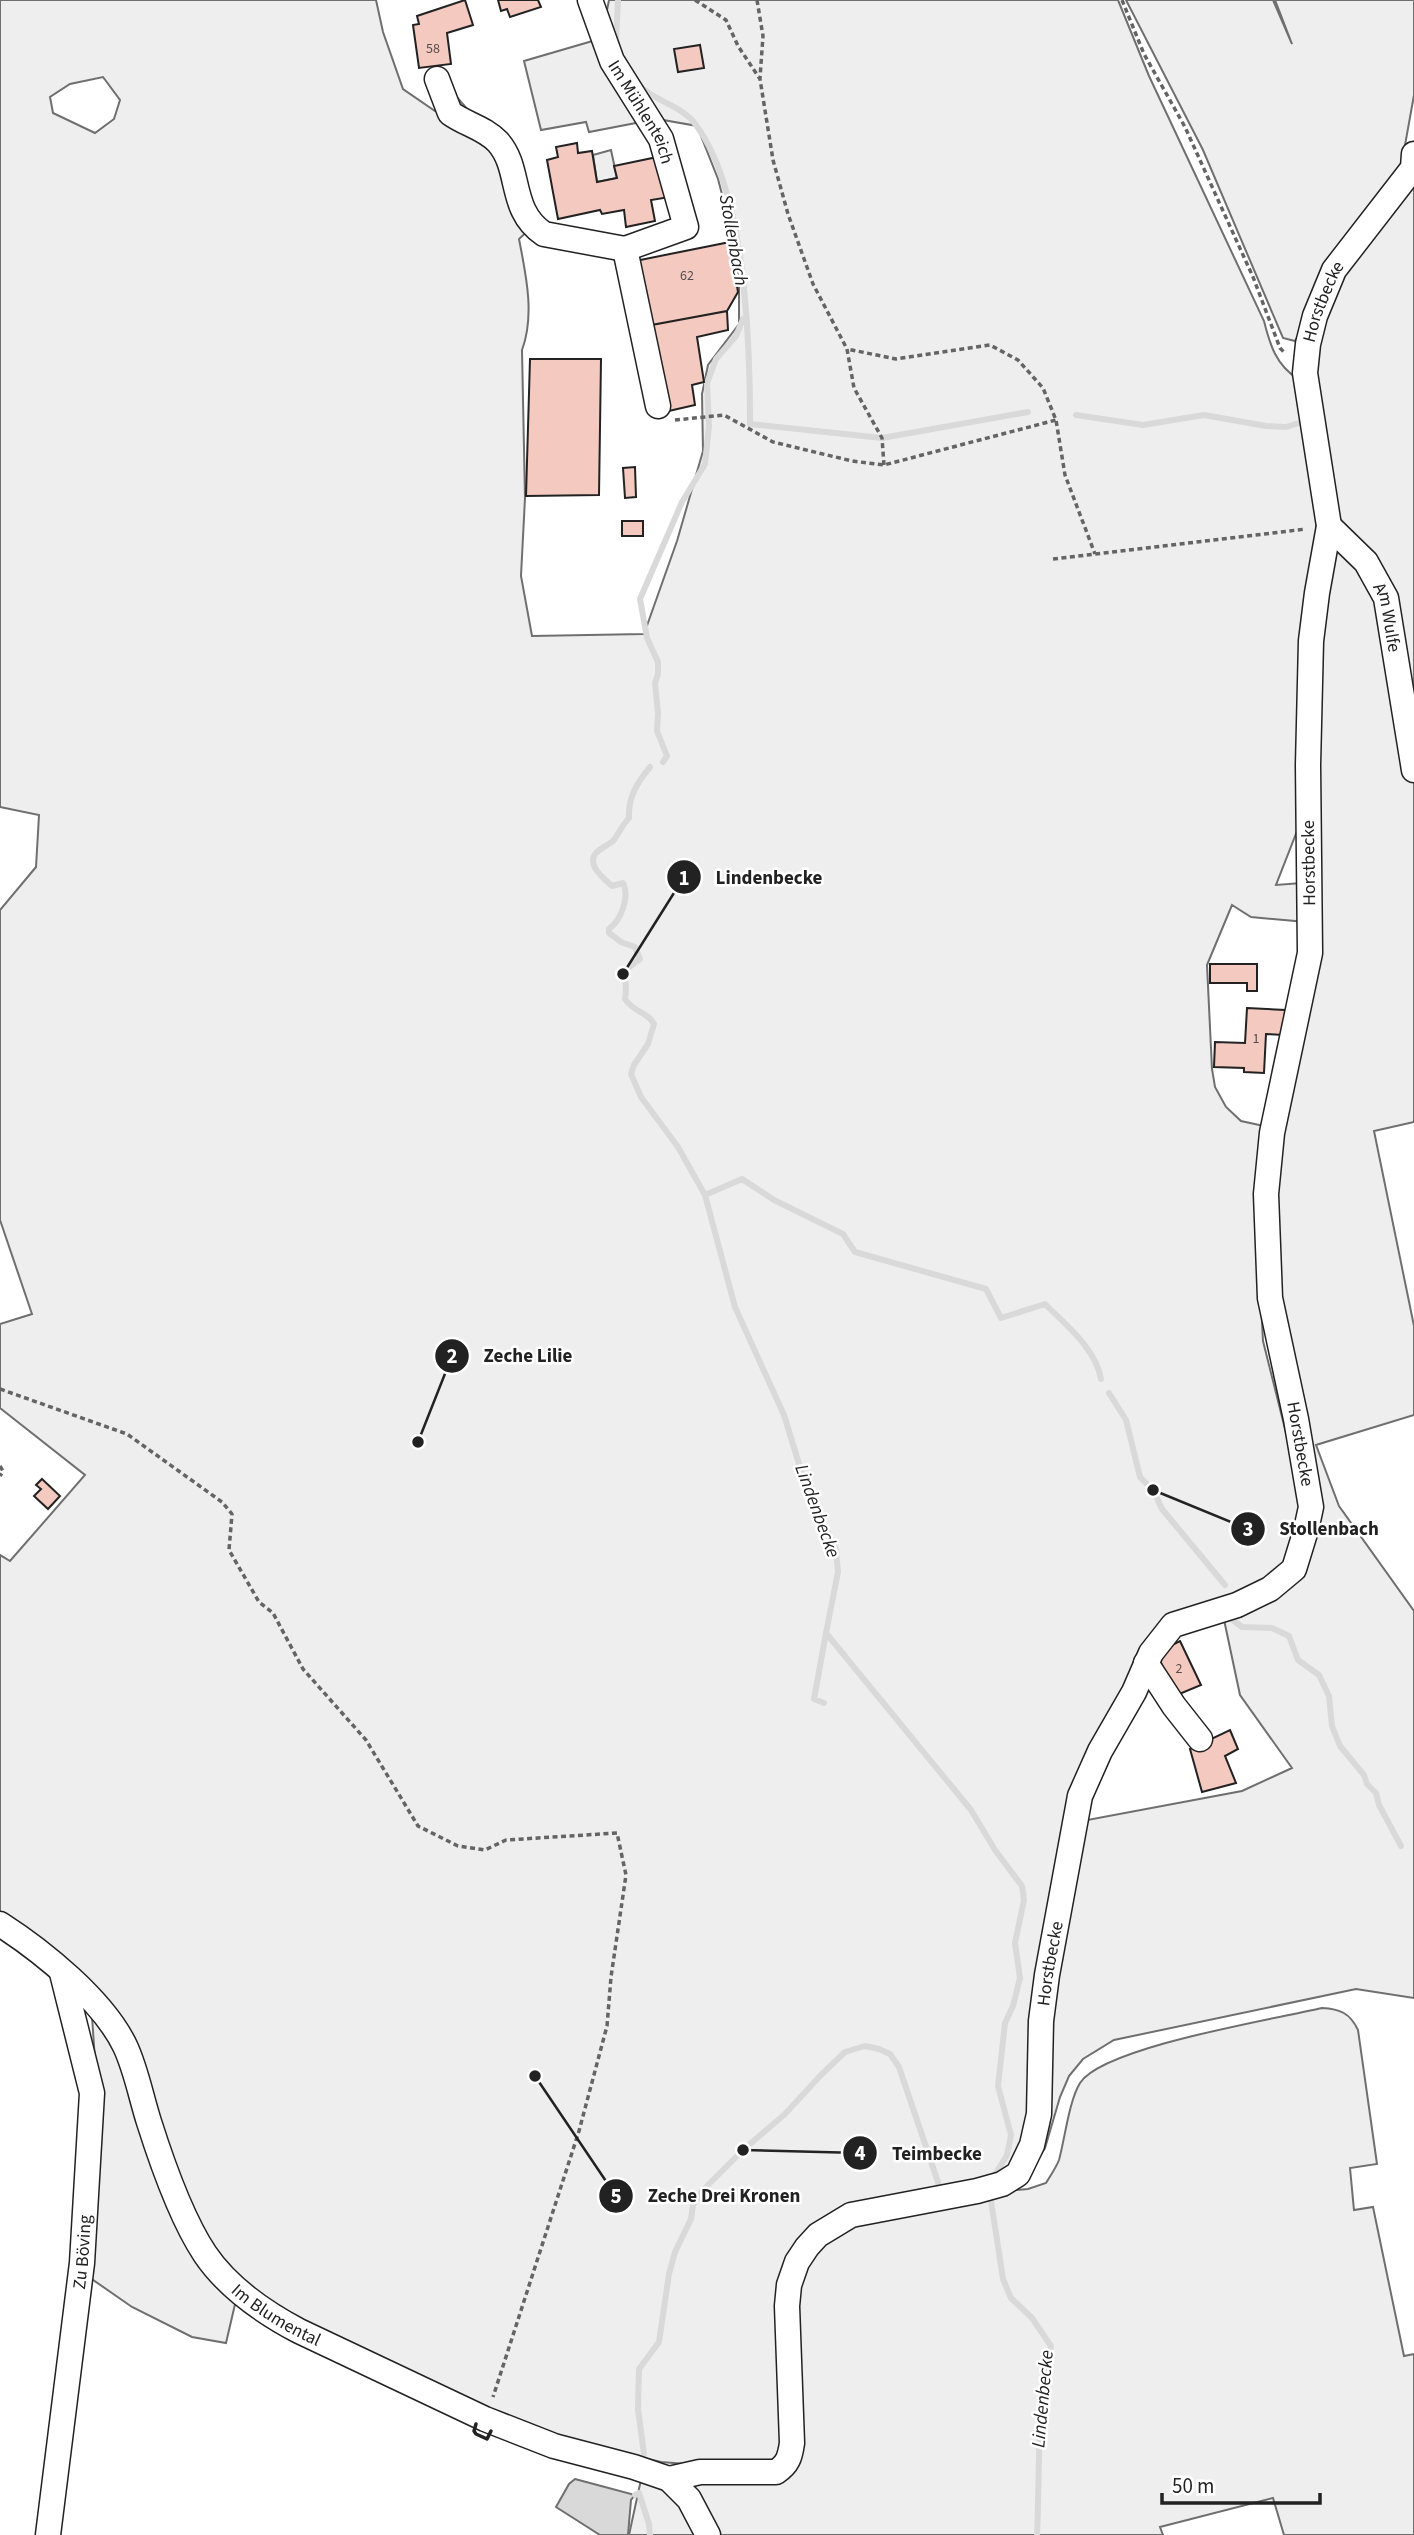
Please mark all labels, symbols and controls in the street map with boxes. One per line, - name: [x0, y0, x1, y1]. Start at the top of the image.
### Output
- house number: 58: [426, 39, 440, 59]
- street label: Im Mühlenteich: [602, 55, 680, 167]
- water label: Stollenbach: [712, 192, 754, 288]
- street label: Horstbecke: [1296, 255, 1350, 345]
- house number: 62: [680, 266, 694, 286]
- street label: Am Wulfe: [1367, 578, 1407, 654]
- street label: Horstbecke: [1296, 820, 1322, 906]
- callout: Lindenbecke: [666, 857, 836, 897]
- text: 1: [678, 863, 690, 893]
- text: Lindenbecke: [716, 865, 823, 892]
- house number: 1: [1253, 1029, 1260, 1049]
- callout: Zeche Lilie: [434, 1336, 586, 1376]
- text: 2: [446, 1341, 458, 1371]
- text: Zeche Lilie: [484, 1343, 573, 1370]
- street label: Horstbecke: [1280, 1400, 1320, 1488]
- water label: Lindenbecke: [788, 1460, 846, 1562]
- callout: Stollenbach: [1230, 1509, 1393, 1549]
- text: 3: [1242, 1514, 1254, 1544]
- text: Stollenbach: [1279, 1516, 1379, 1543]
- house number: 2: [1176, 1659, 1183, 1679]
- street label: Horstbecke: [1031, 1919, 1069, 2007]
- callout: Teimbecke: [843, 2133, 996, 2173]
- text: 4: [854, 2138, 866, 2168]
- text: Teimbecke: [892, 2141, 982, 2168]
- callout: Zeche Drei Kronen: [599, 2176, 815, 2216]
- text: 5: [610, 2181, 622, 2211]
- text: Zeche Drei Kronen: [648, 2183, 800, 2210]
- street label: Zu Böving: [66, 2214, 97, 2291]
- street label: Im Blumental: [226, 2278, 325, 2352]
- water label: Lindenbecke: [1025, 2349, 1061, 2449]
- scale bar: [1162, 2462, 1320, 2506]
- text: 50 m: [1172, 2471, 1214, 2501]

